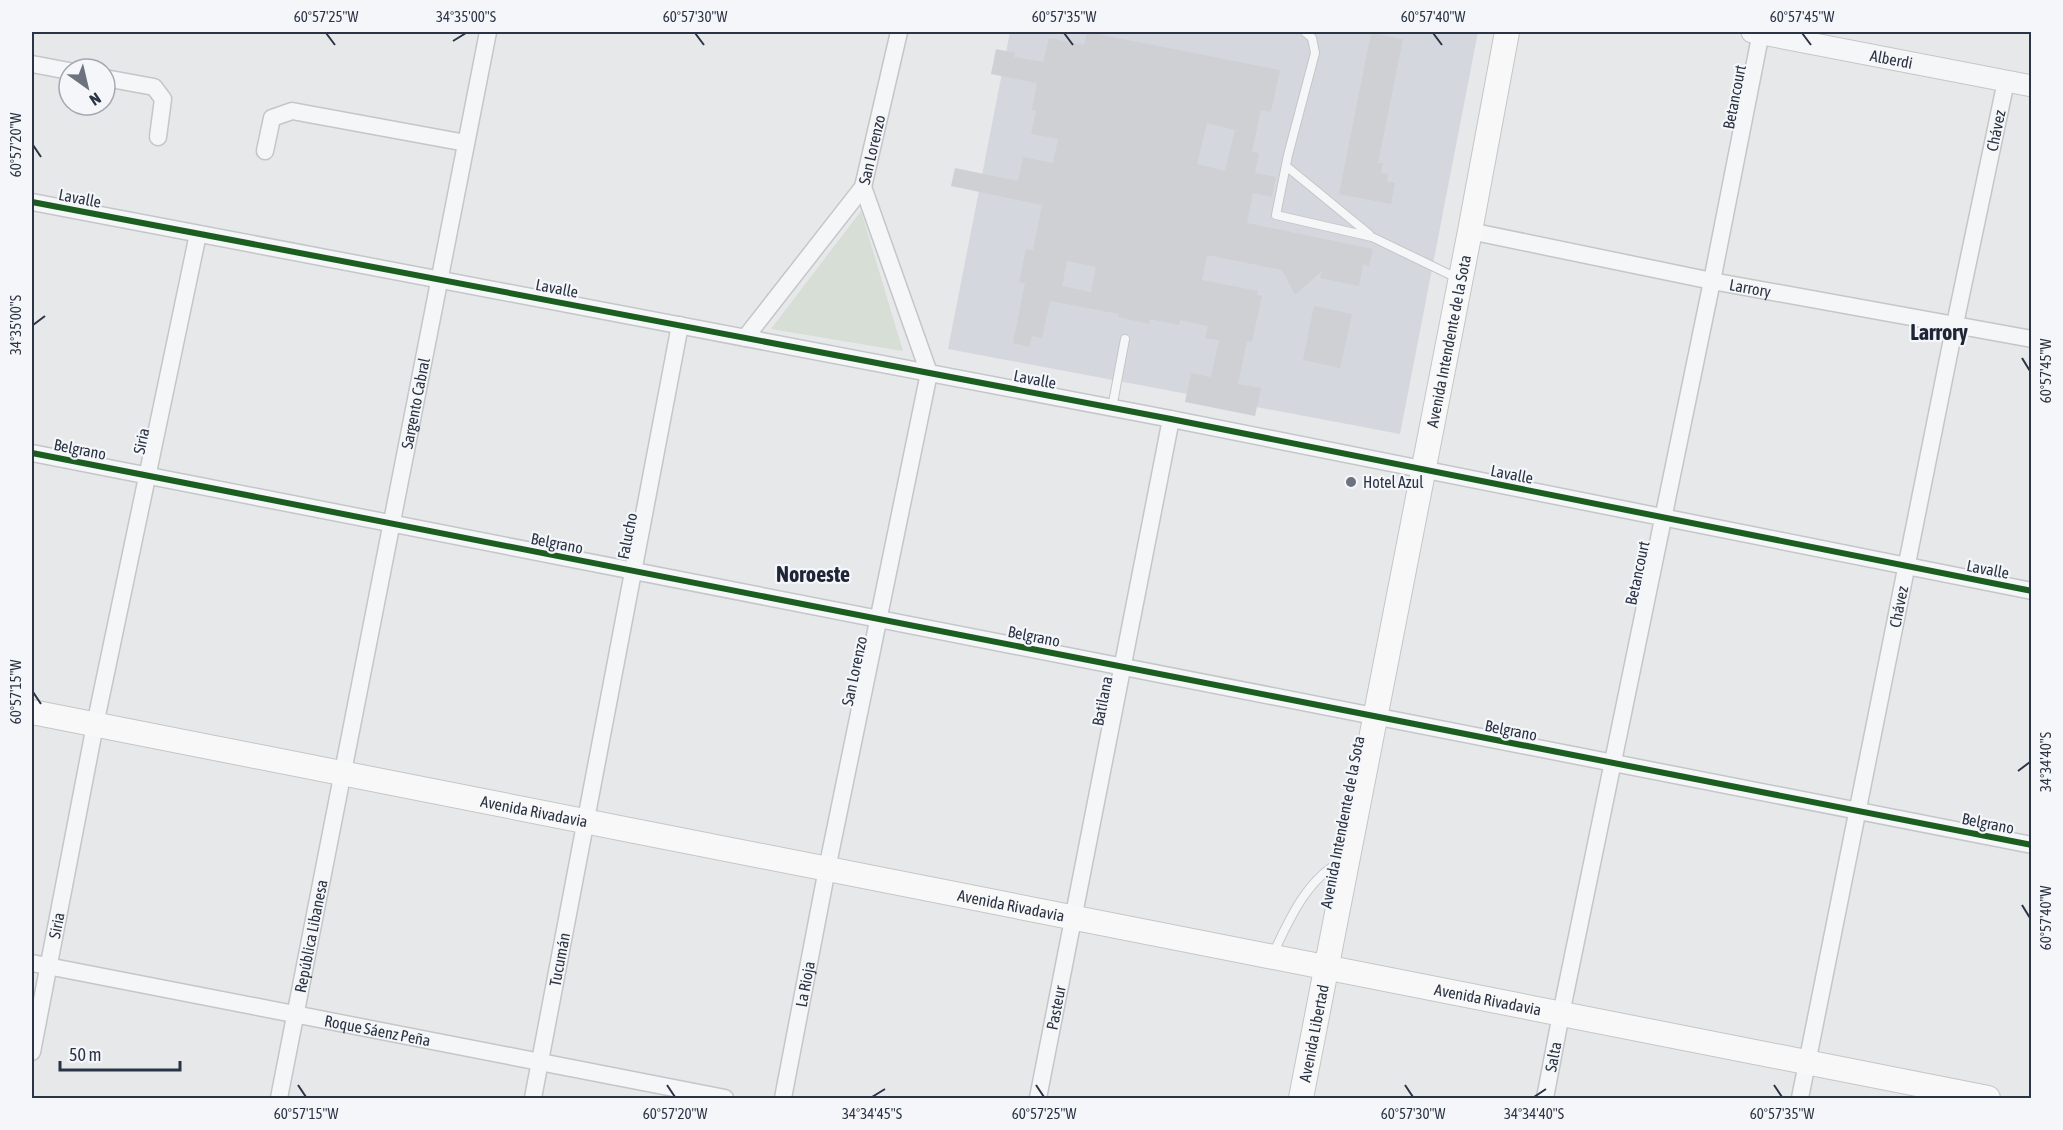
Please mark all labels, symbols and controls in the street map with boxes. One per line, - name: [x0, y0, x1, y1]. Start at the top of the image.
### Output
- text: 60°57'25"W: [294, 8, 358, 25]
- text: 34°35'00"S: [436, 8, 496, 25]
- text: 60°57'30"W: [663, 8, 727, 25]
- text: 60°57'35"W: [1032, 8, 1096, 25]
- text: 60°57'40"W: [1401, 8, 1465, 25]
- text: 60°57'45"W: [1770, 8, 1834, 25]
- street label: Alberdi: [1869, 46, 1914, 72]
- north arrow: [57, 57, 117, 117]
- street label: Betancourt: [1719, 63, 1749, 131]
- text: N: [86, 89, 104, 110]
- street label: Chávez: [1982, 108, 2009, 153]
- text: 60°57'20"W: [7, 113, 24, 177]
- street label: San Lorenzo: [855, 113, 888, 186]
- street label: Lavalle: [57, 185, 103, 211]
- street label: Avenida Intendente de la Sota: [1423, 253, 1474, 429]
- street label: Lavalle: [534, 275, 580, 301]
- street label: Larrory: [1728, 275, 1773, 302]
- text: 34°35'00"S: [7, 295, 24, 355]
- district label: Larrory: [1910, 319, 1968, 345]
- text: 60°57'45"W: [2037, 339, 2054, 403]
- street label: Sargento Cabral: [397, 355, 433, 450]
- street label: Lavalle: [1012, 366, 1058, 392]
- street label: Siria: [129, 426, 153, 456]
- street label: Belgrano: [52, 435, 108, 464]
- street label: Lavalle: [1489, 461, 1535, 487]
- place label: Hotel Azul: [1363, 473, 1424, 491]
- marker: Hotel Azul: [1344, 475, 1358, 489]
- street label: Falucho: [614, 511, 640, 561]
- street label: Belgrano: [529, 529, 585, 558]
- street label: Betancourt: [1621, 539, 1653, 607]
- street label: Lavalle: [1965, 556, 2011, 582]
- district label: Noroeste: [776, 561, 850, 587]
- street label: Chávez: [1885, 584, 1911, 629]
- street label: Belgrano: [1006, 622, 1062, 651]
- street label: San Lorenzo: [838, 635, 870, 707]
- text: 60°57'15"W: [7, 660, 24, 724]
- street label: Batilana: [1088, 675, 1116, 727]
- street label: Belgrano: [1483, 716, 1539, 745]
- text: 34°34'40"S: [2037, 732, 2054, 792]
- street label: Avenida Intendente de la Sota: [1316, 734, 1368, 910]
- street label: Avenida Rivadavia: [479, 792, 589, 830]
- street label: Belgrano: [1960, 809, 2016, 838]
- street label: República Libanesa: [291, 878, 331, 994]
- street label: Avenida Rivadavia: [956, 886, 1066, 925]
- text: 60°57'40"W: [2037, 886, 2054, 950]
- street label: Siria: [45, 911, 68, 940]
- street label: Tucumán: [545, 931, 573, 988]
- street label: La Rioja: [792, 960, 818, 1008]
- street label: Avenida Rivadavia: [1433, 980, 1543, 1019]
- street label: Avenida Libertad: [1295, 983, 1332, 1084]
- street label: Pasteur: [1043, 984, 1069, 1031]
- street label: Roque Sáenz Peña: [323, 1011, 432, 1049]
- scale bar: [60, 1034, 180, 1072]
- street label: Salta: [1541, 1040, 1565, 1073]
- text: 50 m: [69, 1044, 101, 1065]
- text: 60°57'15"W: [274, 1105, 338, 1122]
- text: 60°57'20"W: [643, 1105, 707, 1122]
- text: 34°34'45"S: [842, 1105, 902, 1122]
- text: 60°57'25"W: [1012, 1105, 1076, 1122]
- text: 60°57'30"W: [1381, 1105, 1445, 1122]
- text: 34°34'40"S: [1504, 1105, 1564, 1122]
- text: 60°57'35"W: [1750, 1105, 1814, 1122]

